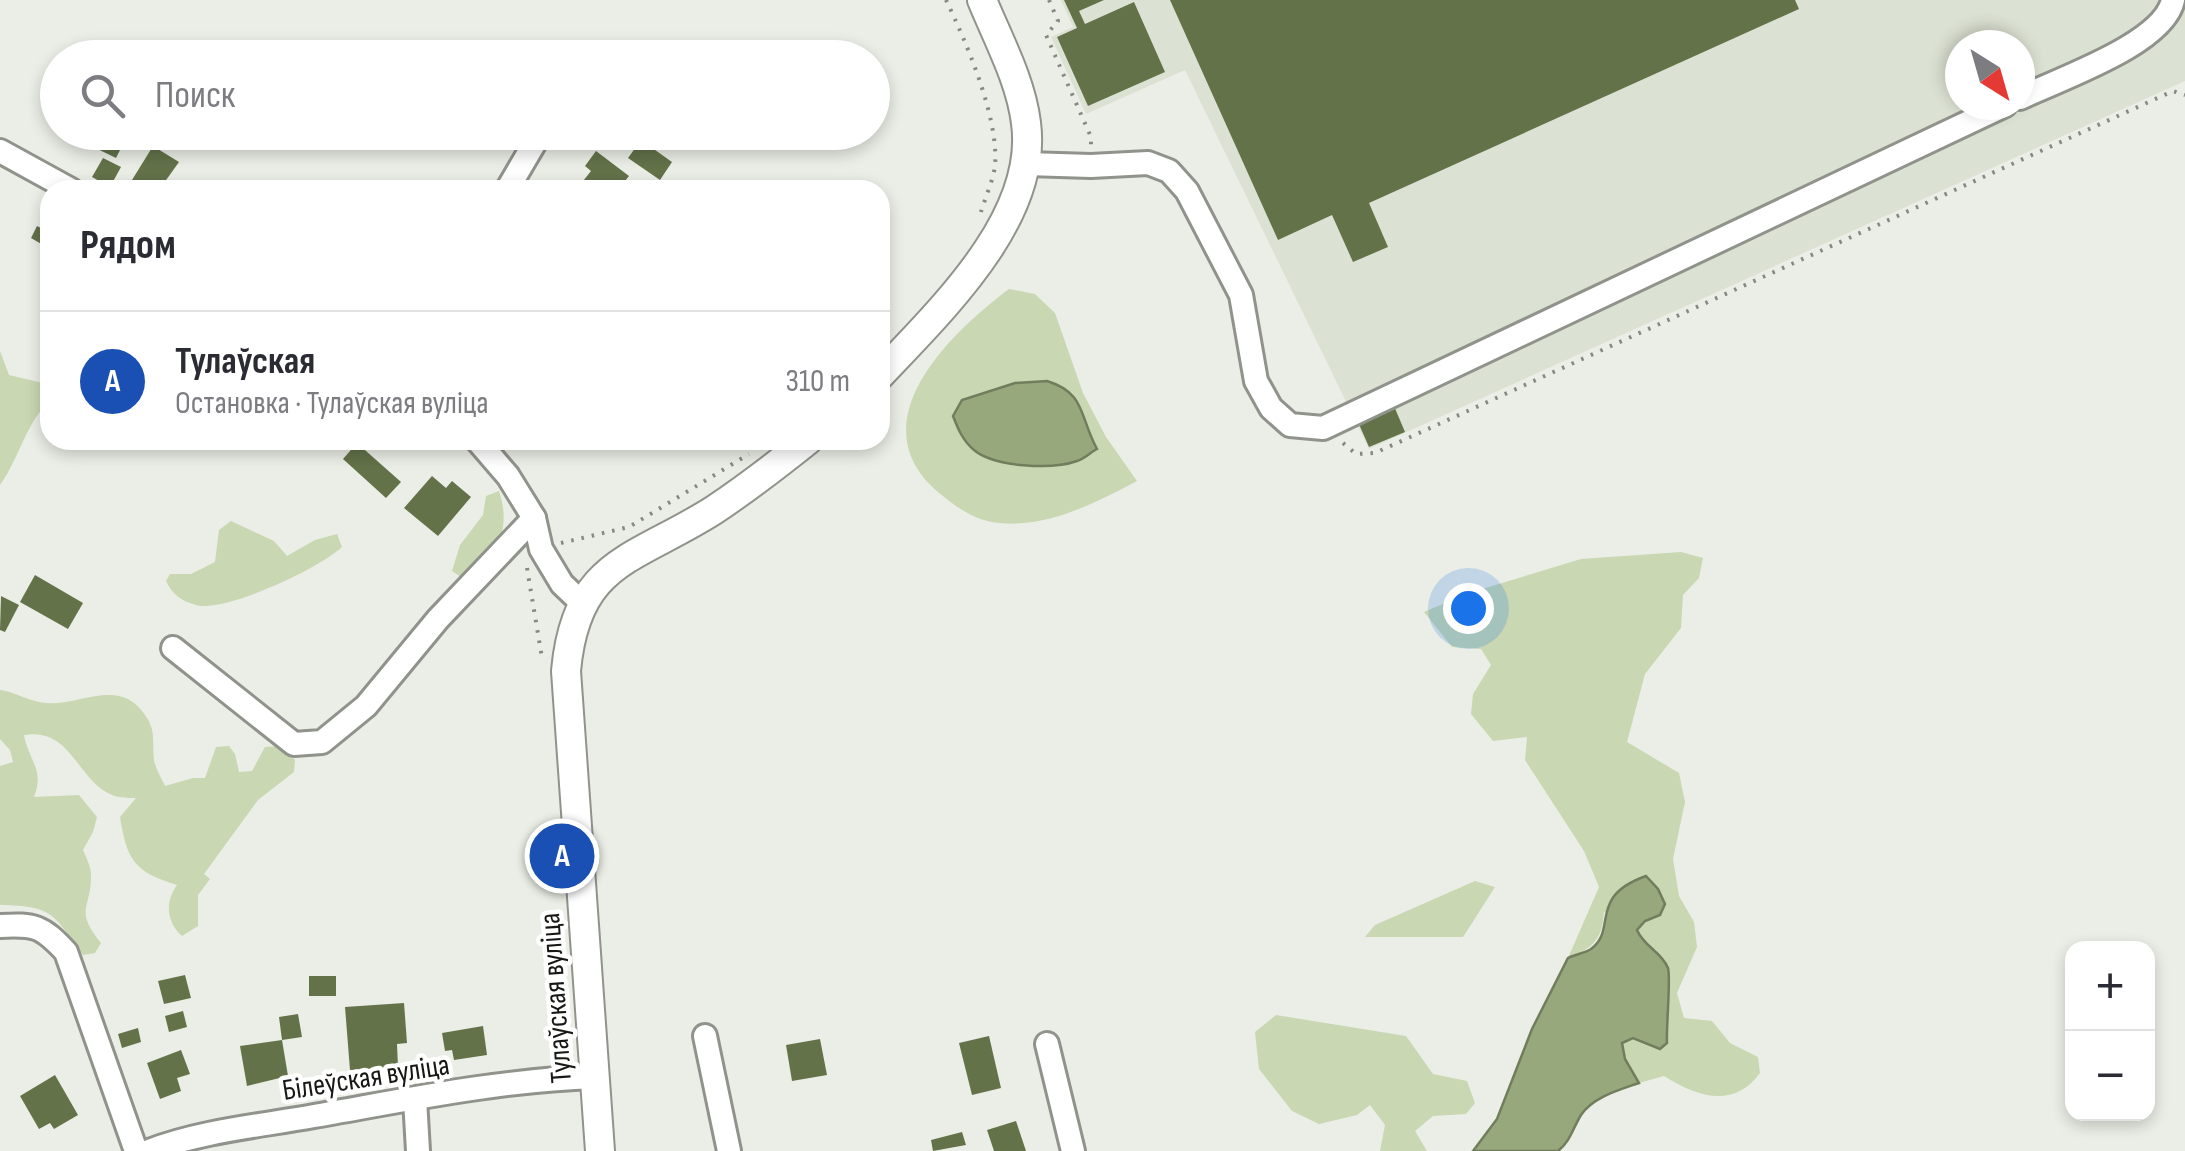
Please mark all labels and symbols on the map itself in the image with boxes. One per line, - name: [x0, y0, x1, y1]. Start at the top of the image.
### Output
- north arrow: [1945, 30, 2035, 120]
- your location: [1443, 583, 1494, 634]
- pin: A: [530, 818, 594, 894]
- street label: Тулаўская вуліца: [532, 912, 580, 1084]
- street label: Білеўская вуліца: [280, 1047, 452, 1109]

